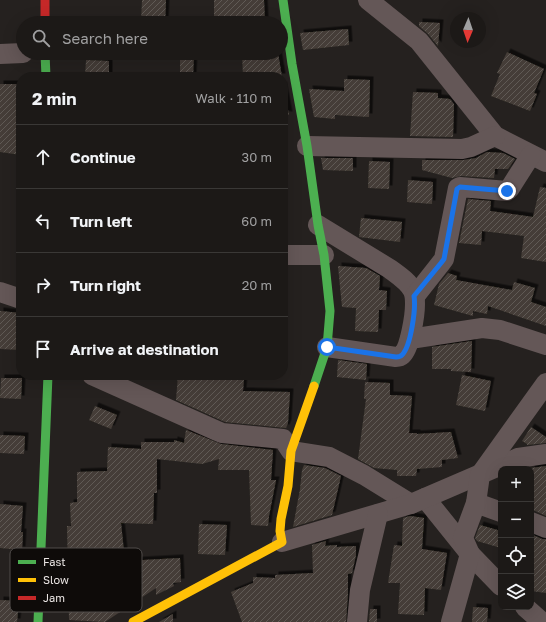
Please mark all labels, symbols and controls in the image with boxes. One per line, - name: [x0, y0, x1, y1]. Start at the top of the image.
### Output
- north arrow: [450, 12, 486, 48]
- search box: [16, 16, 288, 60]
- icon: search: [30, 27, 52, 49]
- text: Search here: [62, 29, 148, 47]
- text: 2 min: [32, 88, 76, 109]
- text: Walk · 110 m: [195, 90, 272, 106]
- icon: ahead: [32, 146, 54, 168]
- text: Continue: [70, 148, 136, 166]
- text: 30 m: [242, 149, 272, 165]
- route end: [498, 182, 516, 200]
- icon: left: [32, 210, 54, 232]
- text: Turn left: [70, 212, 132, 230]
- text: 60 m: [241, 213, 272, 229]
- icon: right: [32, 274, 54, 296]
- text: Turn right: [70, 276, 141, 294]
- text: 20 m: [242, 277, 272, 293]
- icon: arrive: [32, 338, 54, 360]
- route start: [318, 338, 336, 356]
- text: Arrive at destination: [70, 340, 219, 358]
- map controls: [498, 466, 534, 610]
- button: +: [498, 466, 534, 502]
- button: −: [498, 502, 534, 538]
- button: locate: [498, 538, 534, 574]
- legend: [10, 548, 142, 612]
- text: Fast: [43, 555, 66, 568]
- text: Slow: [43, 573, 69, 586]
- button: layers: [498, 574, 534, 610]
- text: Jam: [43, 591, 65, 604]

